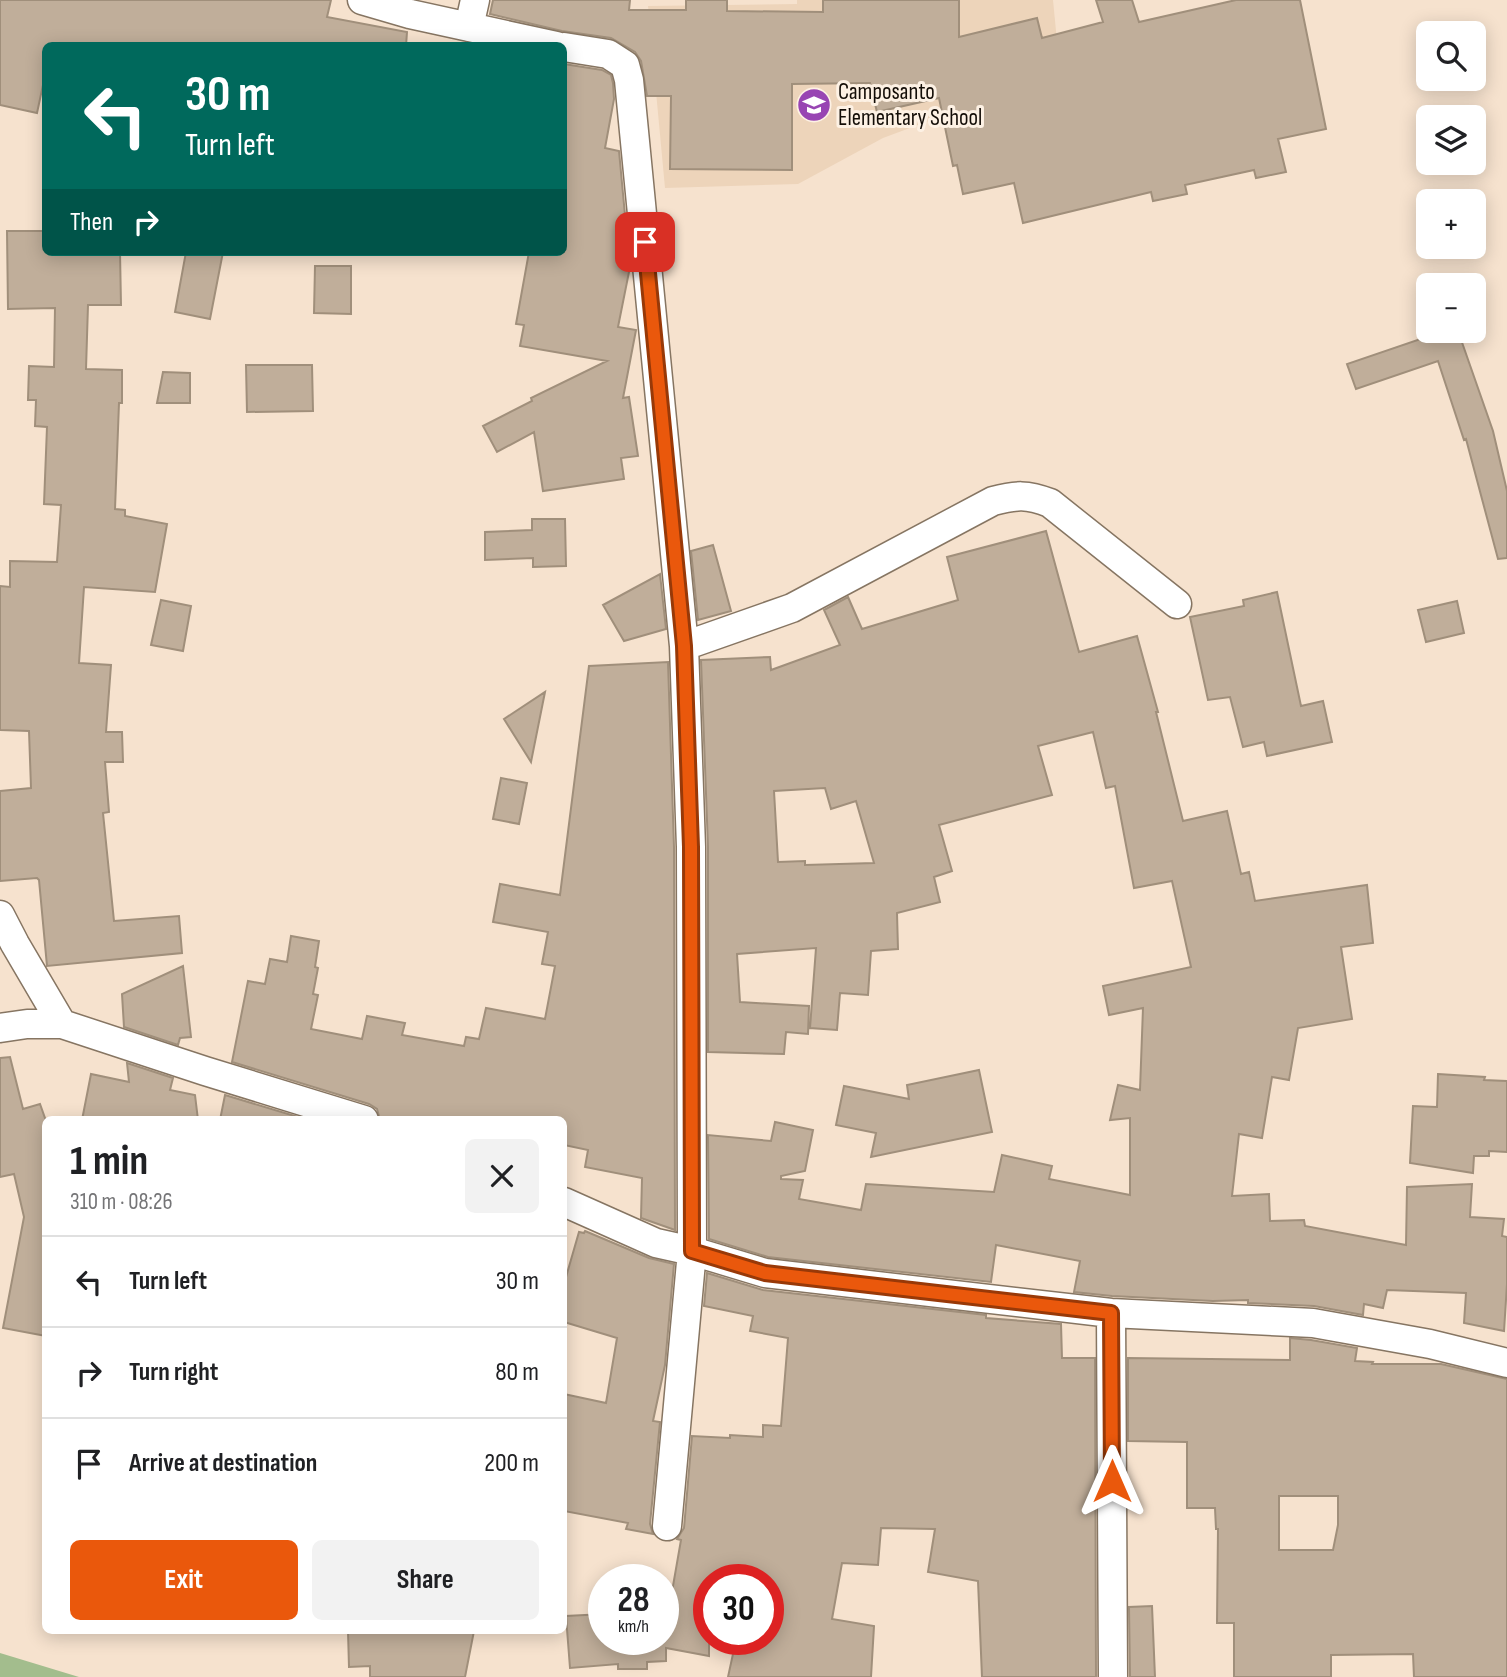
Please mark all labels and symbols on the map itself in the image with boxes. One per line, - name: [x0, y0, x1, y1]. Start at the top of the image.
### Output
- place label: Camposanto Elementary School: [838, 78, 982, 132]
- school or university icon: Camposanto Elementary School: [795, 86, 833, 124]
- pin: [615, 212, 675, 272]
- position arrow: [1075, 1444, 1149, 1518]
- speed limit sign: 30: [693, 1564, 784, 1655]

